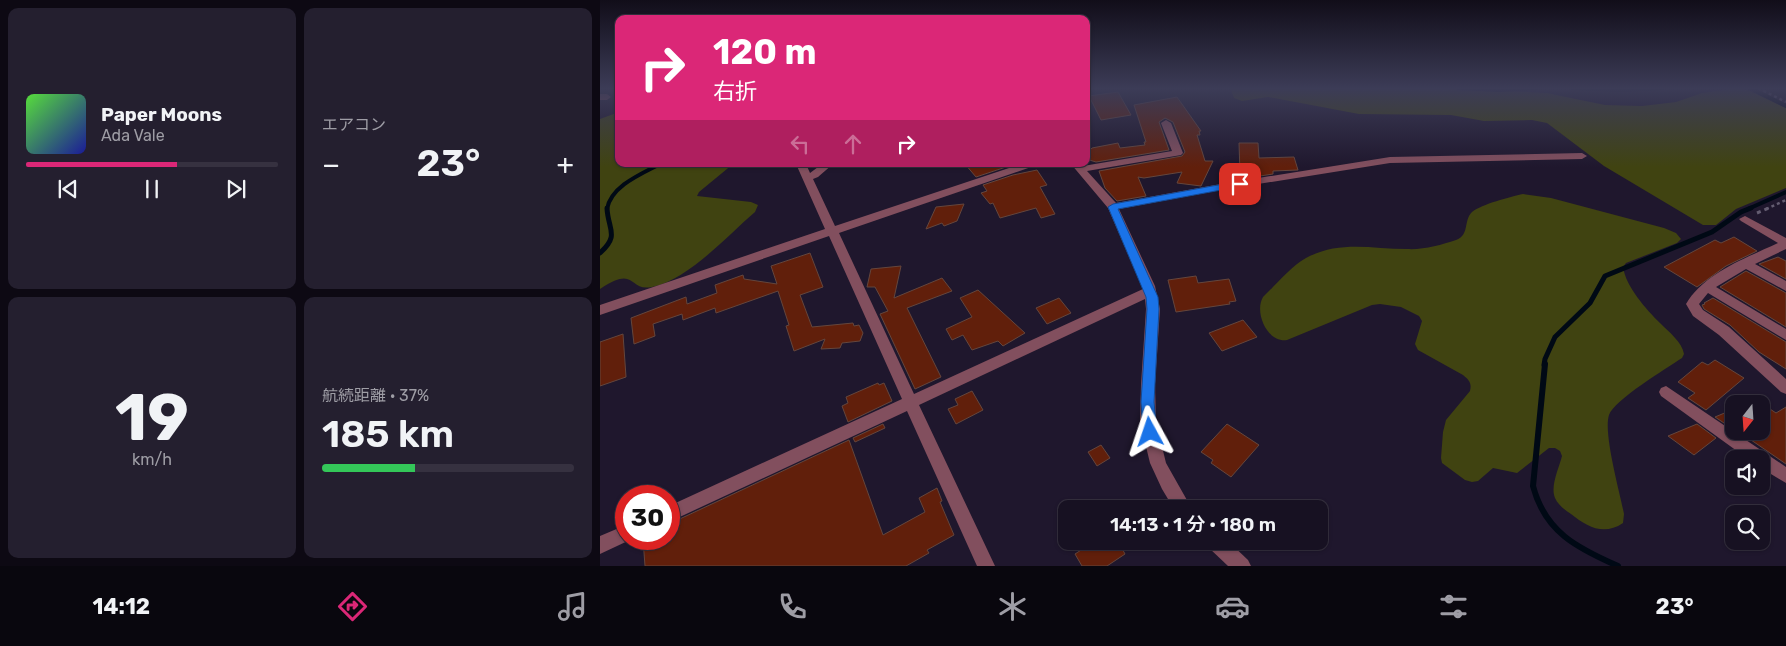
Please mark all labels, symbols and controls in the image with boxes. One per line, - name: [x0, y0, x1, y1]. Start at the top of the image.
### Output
- text: 120 m: [713, 31, 816, 73]
- icon: right: [630, 35, 695, 100]
- text: 右折: [713, 78, 757, 105]
- text: Paper Moons: [101, 103, 222, 126]
- text: エアコン: [322, 115, 386, 134]
- text: Ada Vale: [101, 126, 165, 145]
- icon: left: [786, 130, 814, 158]
- icon: ahead: [839, 130, 867, 158]
- icon: right: [892, 130, 920, 158]
- text: 23°: [416, 140, 480, 186]
- text: −: [322, 148, 340, 181]
- text: +: [557, 148, 574, 181]
- pin: [1219, 163, 1261, 205]
- icon: arrive: [1226, 170, 1254, 198]
- icon: previous: [54, 175, 82, 203]
- icon: pause: [138, 175, 166, 203]
- icon: next: [222, 175, 250, 203]
- text: 19: [115, 379, 189, 456]
- text: 航続距離 · 37%: [322, 386, 429, 405]
- north arrow: [1725, 395, 1770, 440]
- map controls: [1725, 395, 1770, 550]
- position arrow: [1123, 405, 1175, 457]
- text: 185 km: [322, 411, 454, 457]
- text: km/h: [132, 450, 172, 469]
- button: sound: [1725, 450, 1770, 495]
- speed limit sign: 30: [615, 485, 680, 550]
- button: search: [1725, 505, 1770, 550]
- text: 14:13 · 1 分 · 180 m: [1110, 513, 1276, 536]
- icon: directions: [335, 589, 370, 624]
- icon: music: [555, 589, 590, 624]
- icon: phone: [775, 589, 810, 624]
- icon: climate: [995, 589, 1030, 624]
- icon: car: [1215, 589, 1250, 624]
- icon: filters: [1436, 589, 1471, 624]
- text: 14:12: [93, 593, 150, 620]
- text: 23°: [1656, 593, 1693, 620]

